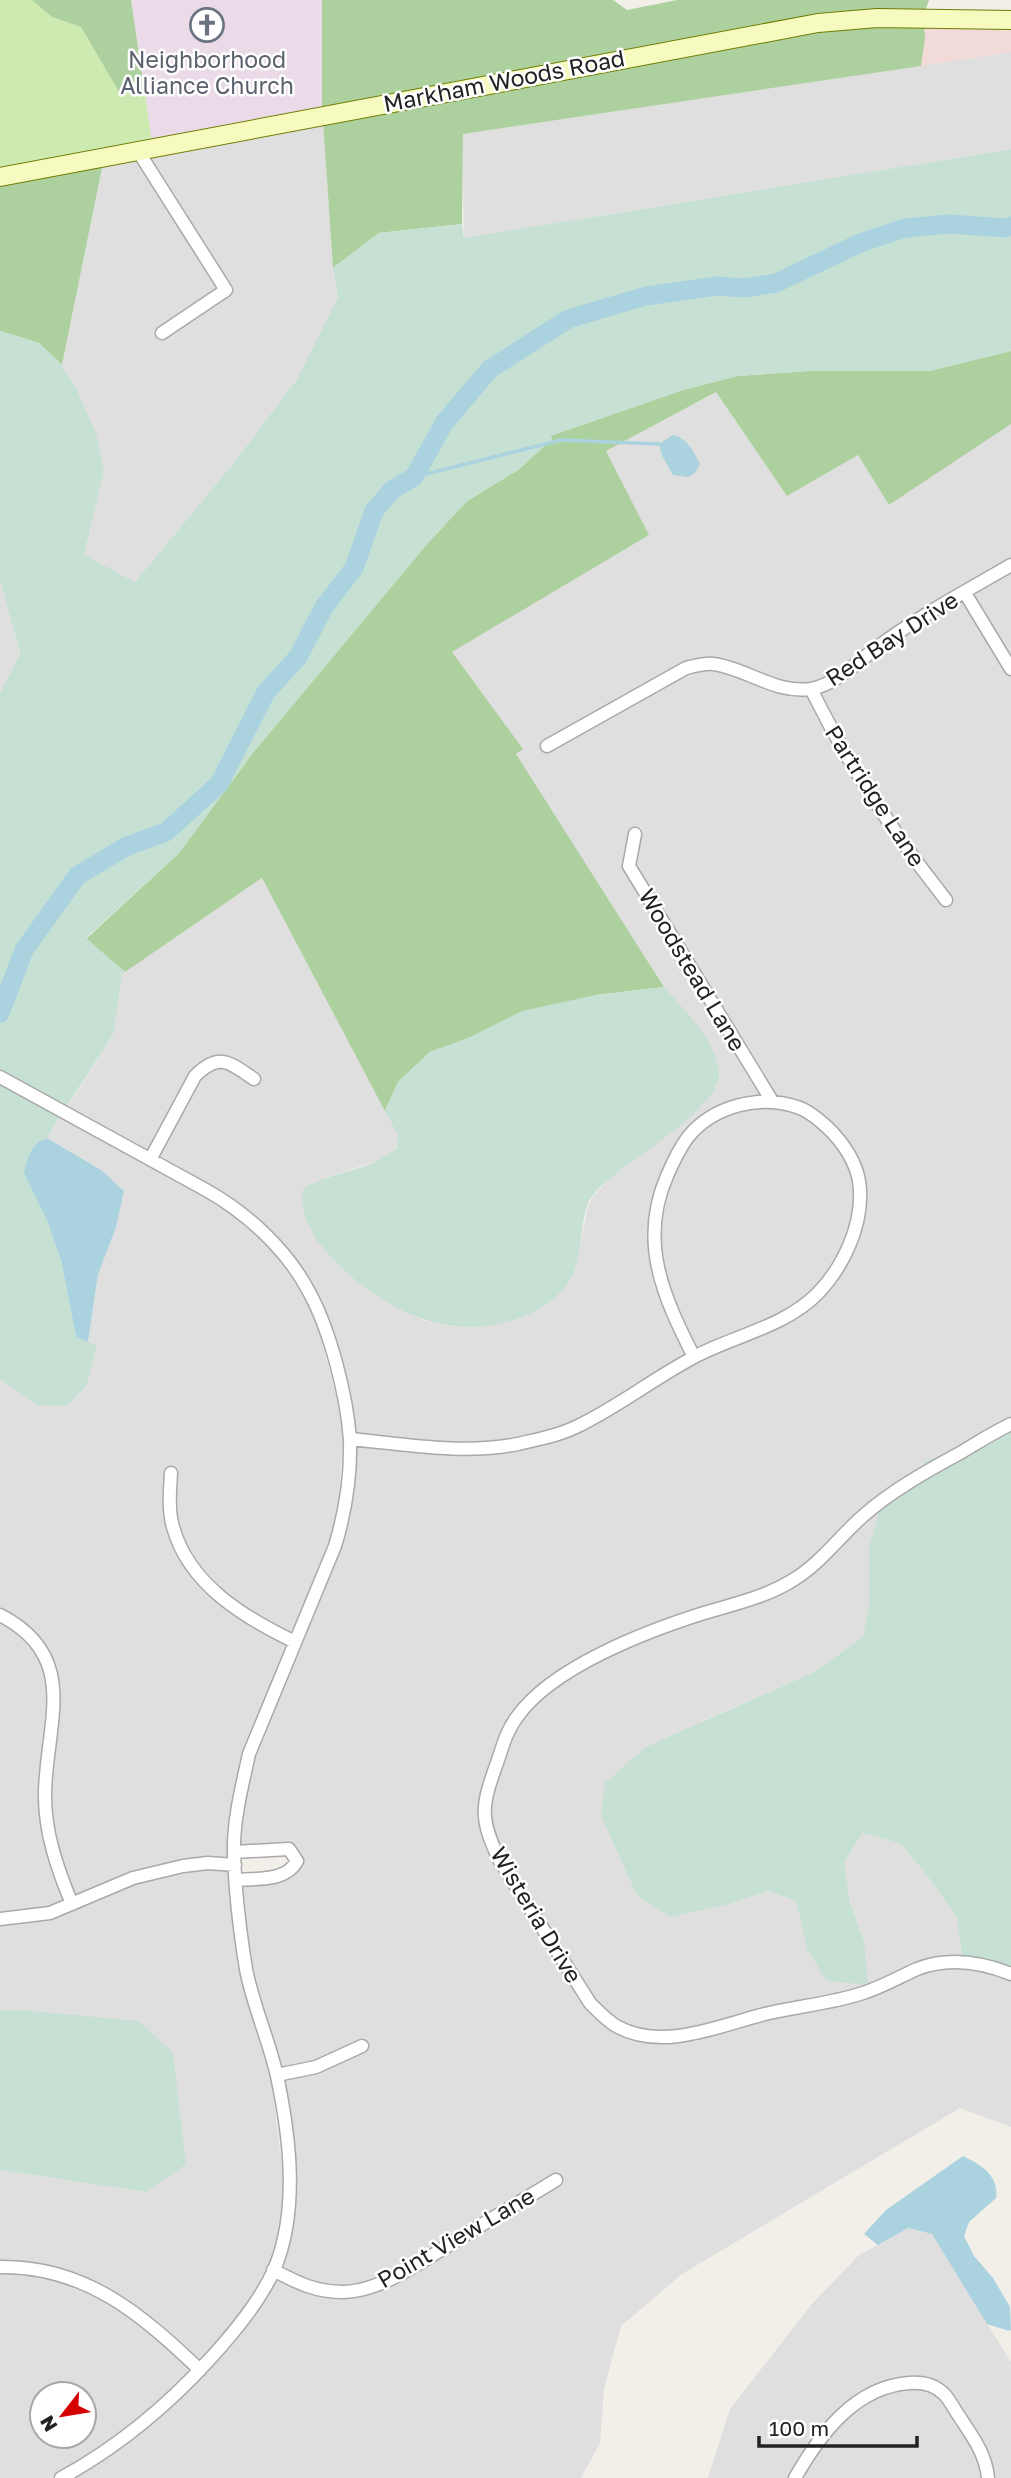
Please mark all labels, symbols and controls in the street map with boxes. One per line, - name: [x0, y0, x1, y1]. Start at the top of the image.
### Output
- church icon: Neighborhood Alliance Church: [188, 6, 226, 44]
- street label: Markham Woods Road: [381, 43, 627, 117]
- place label: Neighborhood Alliance Church: [120, 45, 294, 99]
- street label: Red Bay Drive: [820, 585, 963, 691]
- street label: Partridge Lane: [820, 720, 932, 871]
- street label: Woodstead Lane: [633, 883, 752, 1056]
- street label: Wisteria Drive: [485, 1841, 588, 1988]
- street label: Point View Lane: [372, 2181, 539, 2293]
- north arrow: [28, 2380, 98, 2450]
- scale bar: [759, 2404, 916, 2448]
- text: N: [34, 2412, 62, 2436]
- text: 100 m: [769, 2415, 829, 2441]

